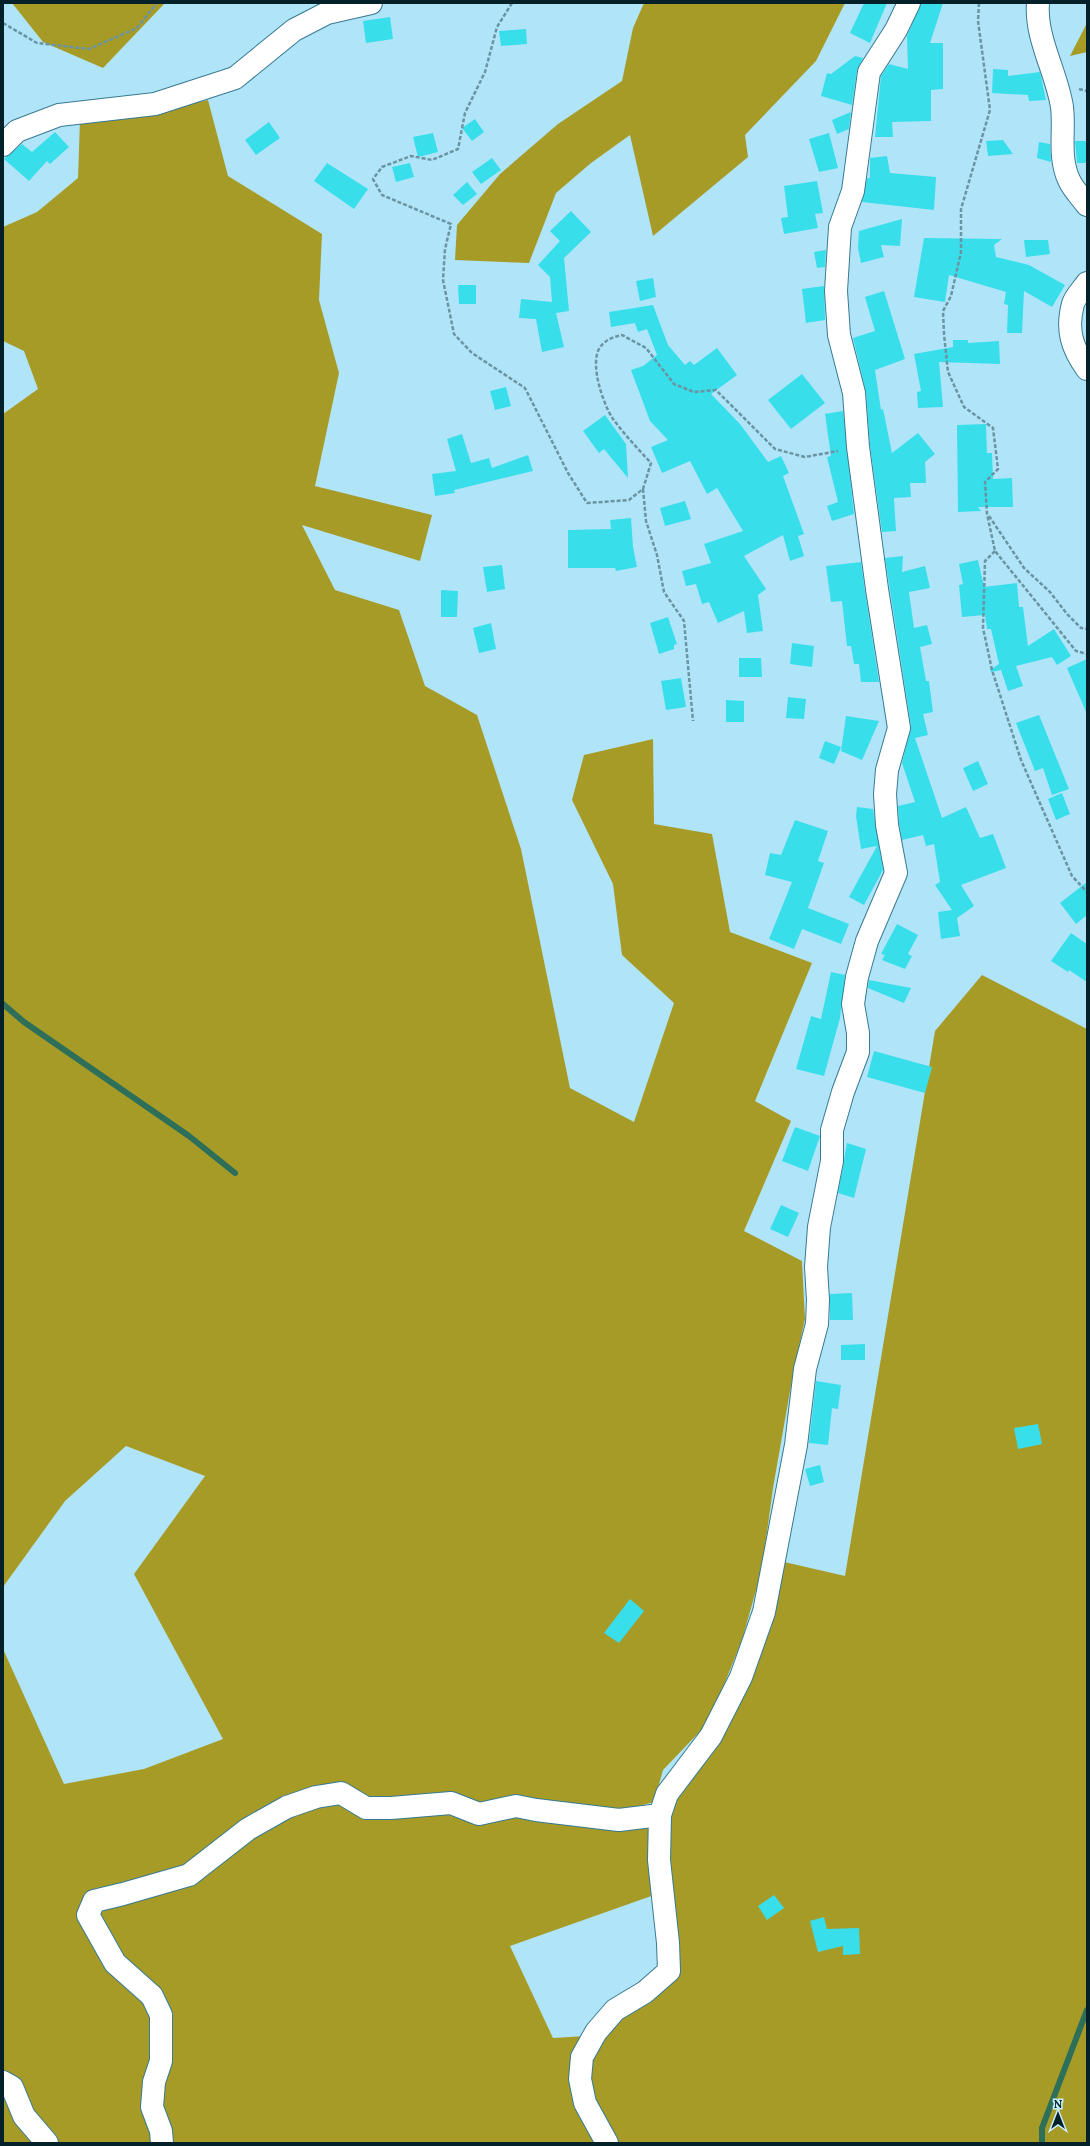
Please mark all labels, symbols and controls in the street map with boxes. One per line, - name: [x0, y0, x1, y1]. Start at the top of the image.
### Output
- north arrow: [1038, 2094, 1078, 2134]
- text: N: [1054, 2097, 1063, 2111]

